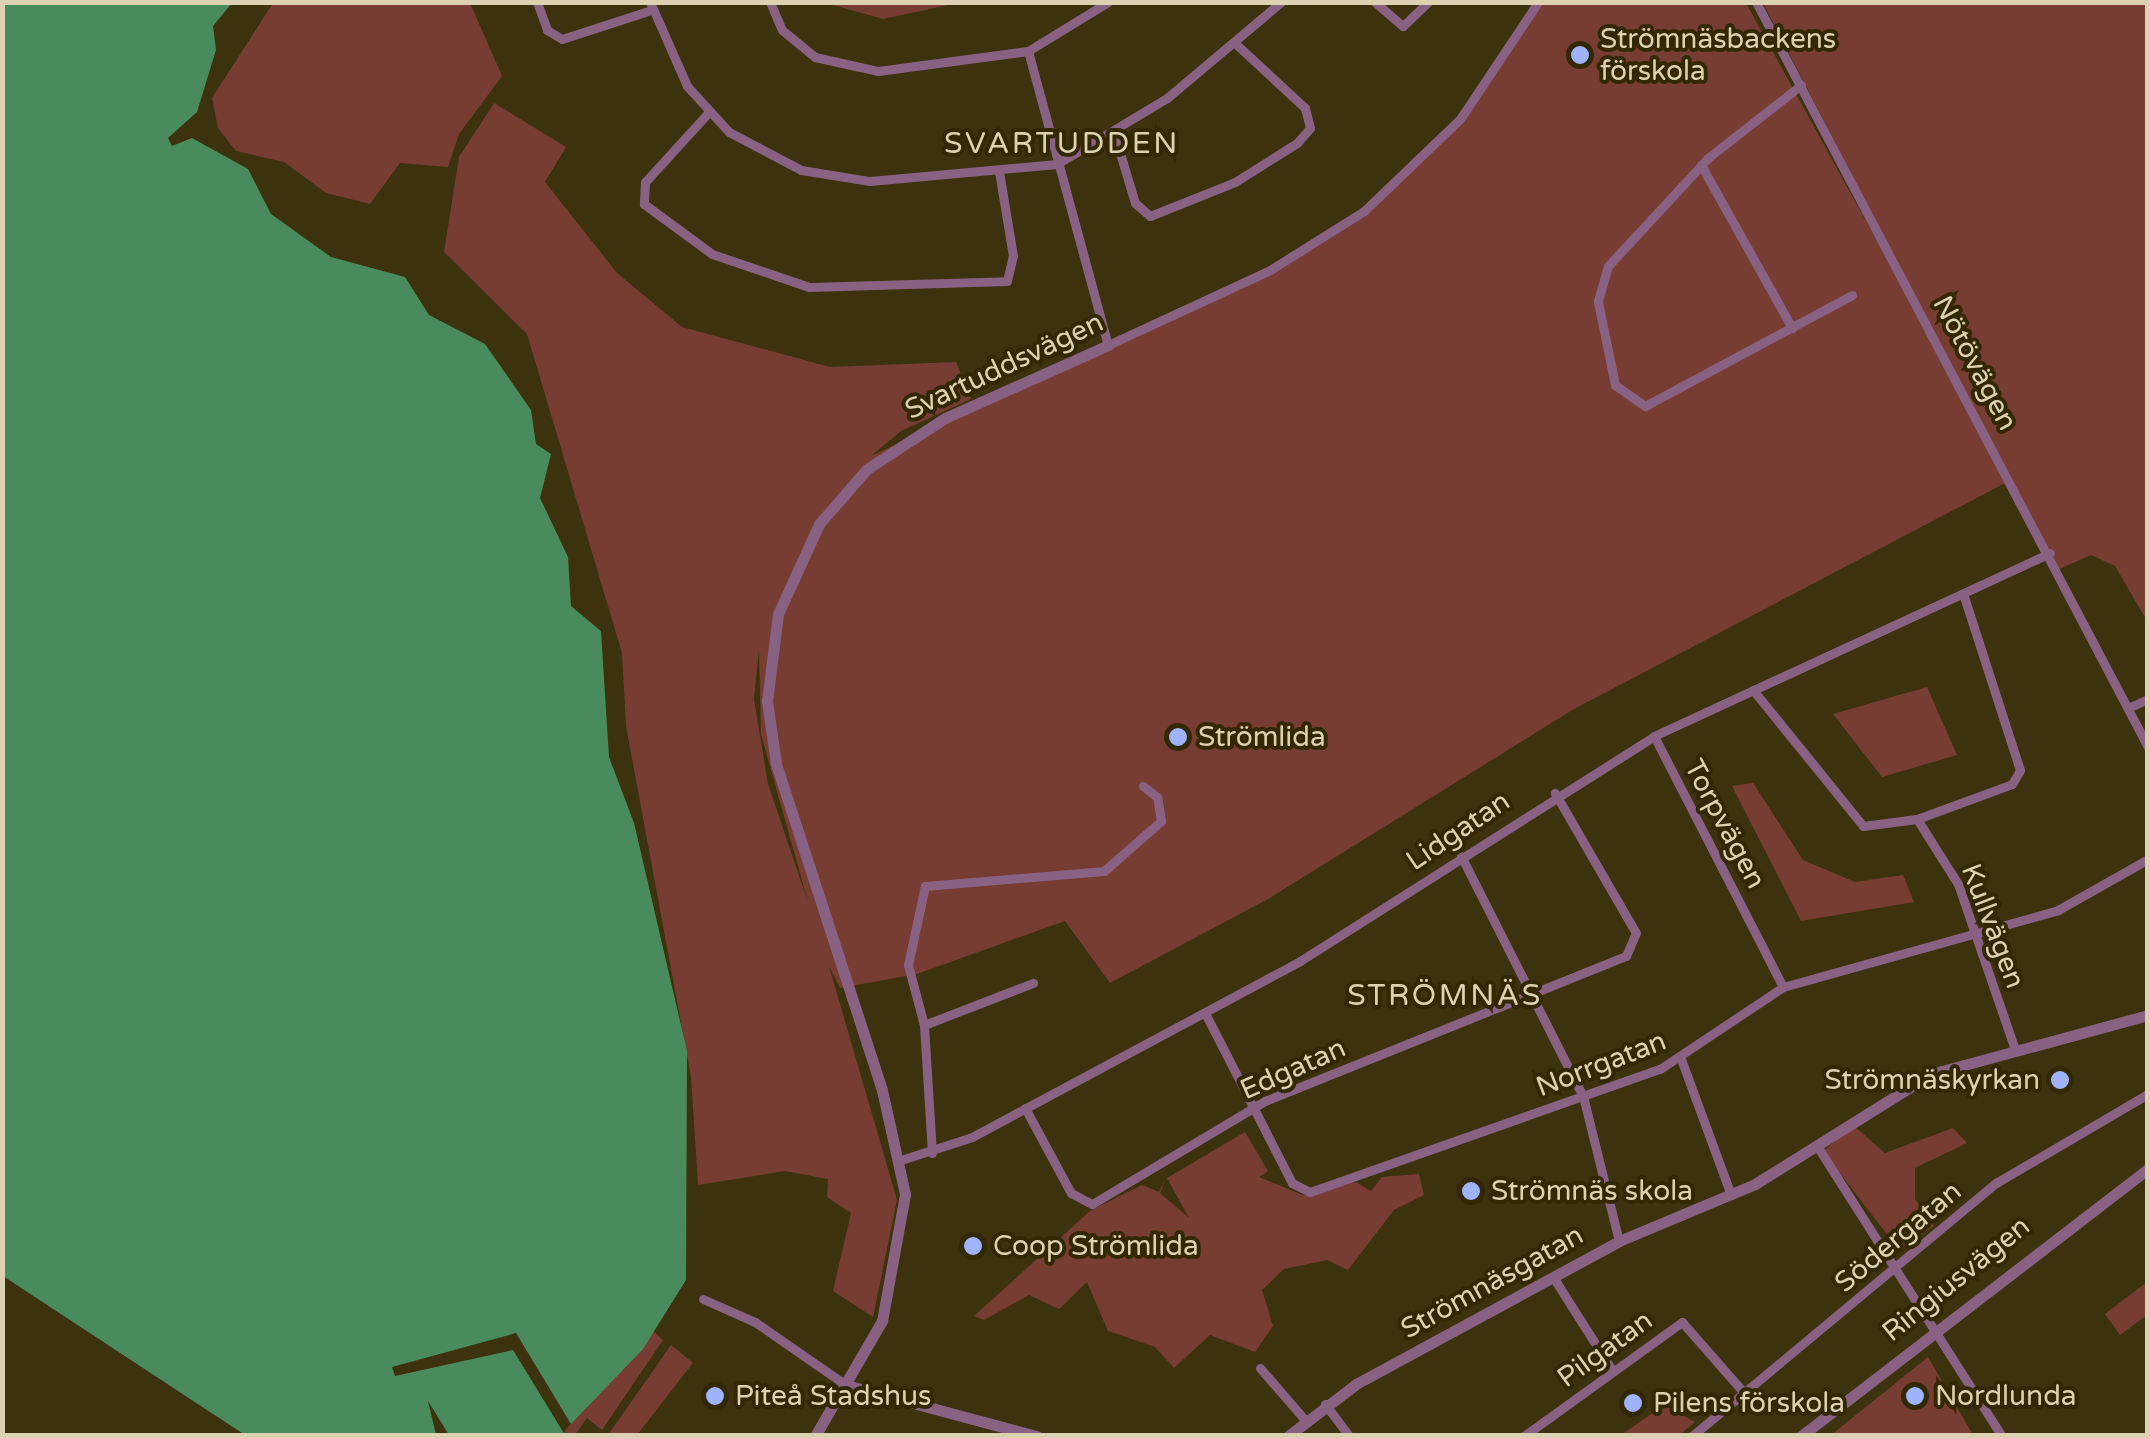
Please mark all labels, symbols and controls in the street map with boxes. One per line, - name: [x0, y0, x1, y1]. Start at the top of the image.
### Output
- place label: Strömnäsbackens förskola: [1600, 22, 1836, 88]
- marker: Strömnäsbackens förskola: [1569, 44, 1591, 66]
- district label: SVARTUDDEN: [944, 126, 1180, 162]
- street label: Nötövägen: [1926, 290, 2024, 436]
- street label: Svartuddsvägen: [900, 305, 1108, 427]
- place label: Strömlida: [1198, 720, 1326, 754]
- marker: Strömlida: [1167, 726, 1189, 748]
- street label: Torpvägen: [1677, 754, 1773, 894]
- street label: Lidgatan: [1400, 784, 1516, 878]
- street label: Kullvägen: [1954, 859, 2032, 993]
- district label: STRÖMNÄS: [1347, 978, 1543, 1014]
- street label: Norrgatan: [1531, 1024, 1671, 1104]
- street label: Edgatan: [1235, 1031, 1351, 1107]
- place label: Strömnäskyrkan: [1825, 1063, 2040, 1097]
- marker: Strömnäskyrkan: [2049, 1069, 2071, 1091]
- place label: Strömnäs skola: [1491, 1174, 1693, 1208]
- street label: Södergatan: [1828, 1174, 1968, 1300]
- marker: Strömnäs skola: [1460, 1180, 1482, 1202]
- street label: Ringiusvägen: [1876, 1209, 2036, 1349]
- street label: Strömnäsgatan: [1395, 1218, 1589, 1346]
- place label: Coop Strömlida: [993, 1229, 1199, 1263]
- marker: Coop Strömlida: [962, 1235, 984, 1257]
- street label: Pilgatan: [1551, 1303, 1659, 1395]
- place label: Piteå Stadshus: [735, 1379, 932, 1413]
- place label: Nordlunda: [1935, 1379, 2077, 1413]
- marker: Piteå Stadshus: [704, 1385, 726, 1407]
- marker: Nordlunda: [1904, 1385, 1926, 1407]
- place label: Pilens förskola: [1653, 1386, 1845, 1420]
- marker: Pilens förskola: [1622, 1392, 1644, 1414]

